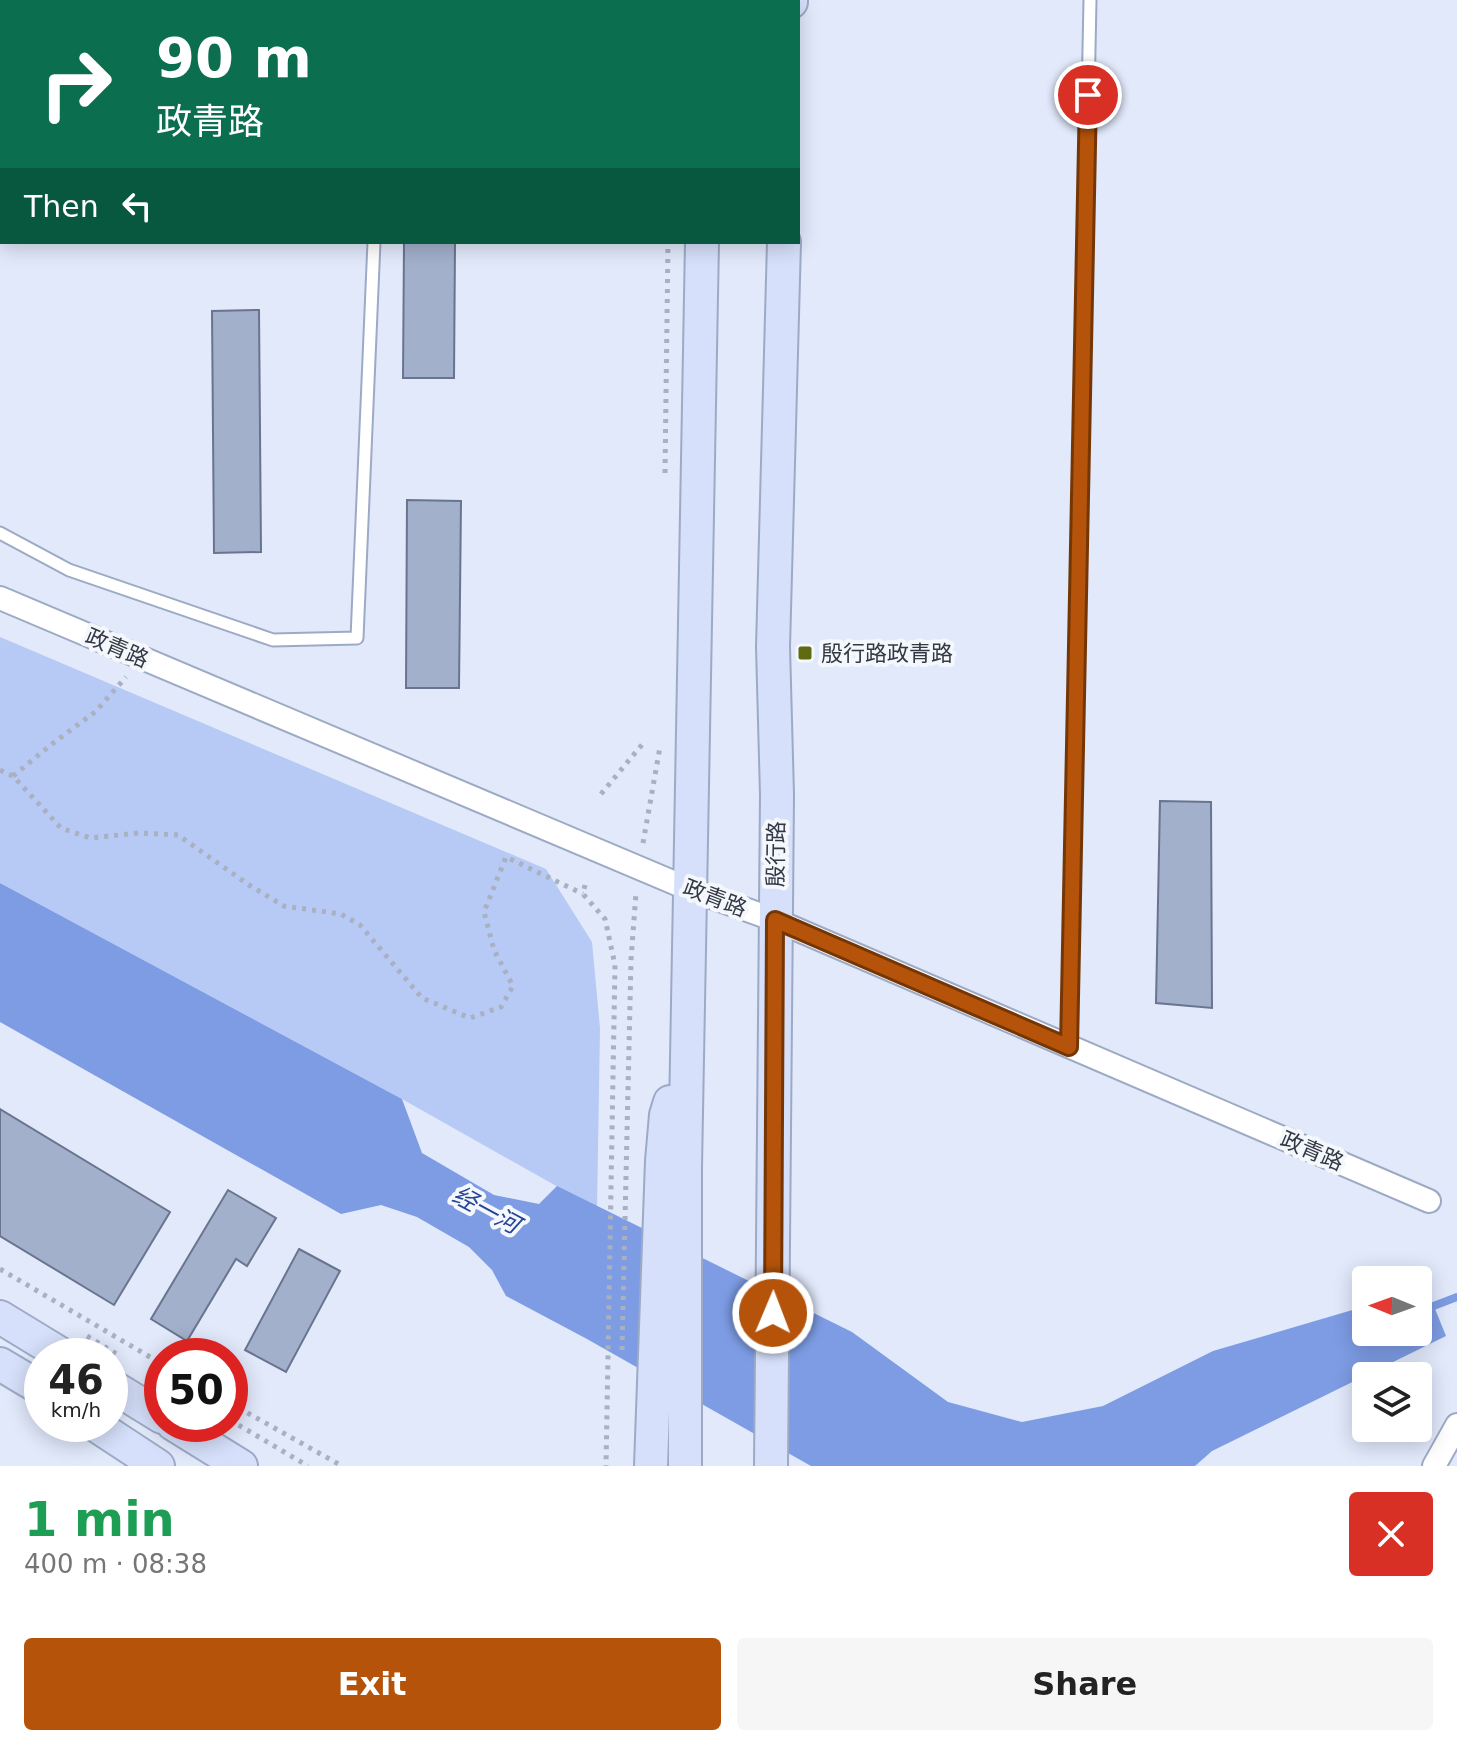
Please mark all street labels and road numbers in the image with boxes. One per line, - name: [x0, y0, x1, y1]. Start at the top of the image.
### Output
- street label: 政青路: [82, 624, 152, 672]
- street label: 殷行路: [763, 821, 789, 887]
- street label: 政青路: [680, 875, 750, 921]
- street label: 政青路: [1277, 1127, 1347, 1175]

